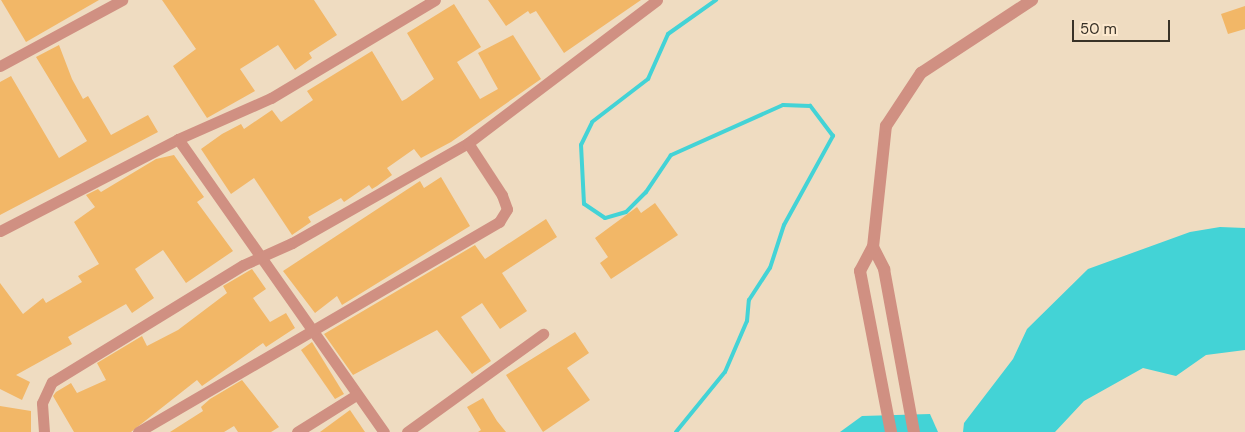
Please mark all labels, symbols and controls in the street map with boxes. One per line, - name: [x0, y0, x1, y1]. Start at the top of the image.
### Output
- scale bar: [1075, 10, 1172, 42]
- text: 50 m: [1080, 19, 1117, 39]

